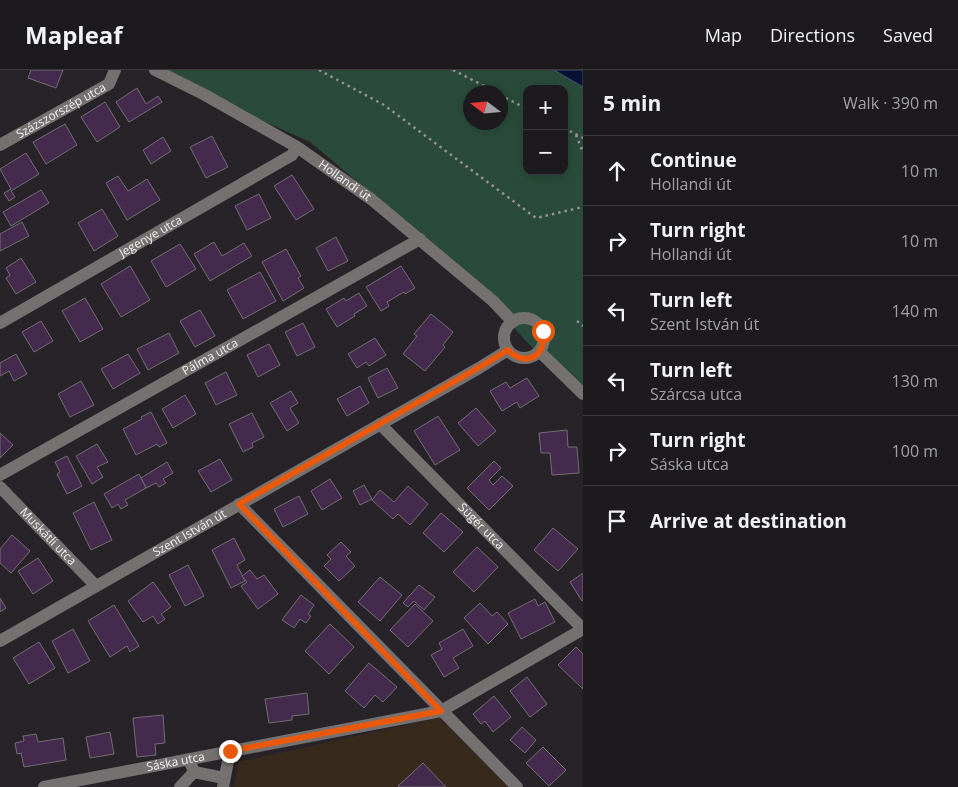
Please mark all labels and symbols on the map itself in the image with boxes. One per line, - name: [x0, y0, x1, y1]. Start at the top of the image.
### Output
- street label: Százszorszép utca: [13, 78, 109, 142]
- north arrow: [463, 85, 508, 130]
- street label: Hollandi út: [315, 156, 375, 205]
- street label: Jegenye utca: [115, 211, 185, 261]
- route start: [532, 320, 555, 343]
- street label: Pálma utca: [179, 334, 241, 379]
- street label: Sügér utca: [455, 499, 509, 553]
- street label: Muskátli utca: [16, 504, 80, 569]
- street label: Szent István út: [149, 505, 229, 560]
- route end: [219, 740, 242, 763]
- street label: Sáska utca: [145, 747, 206, 775]

